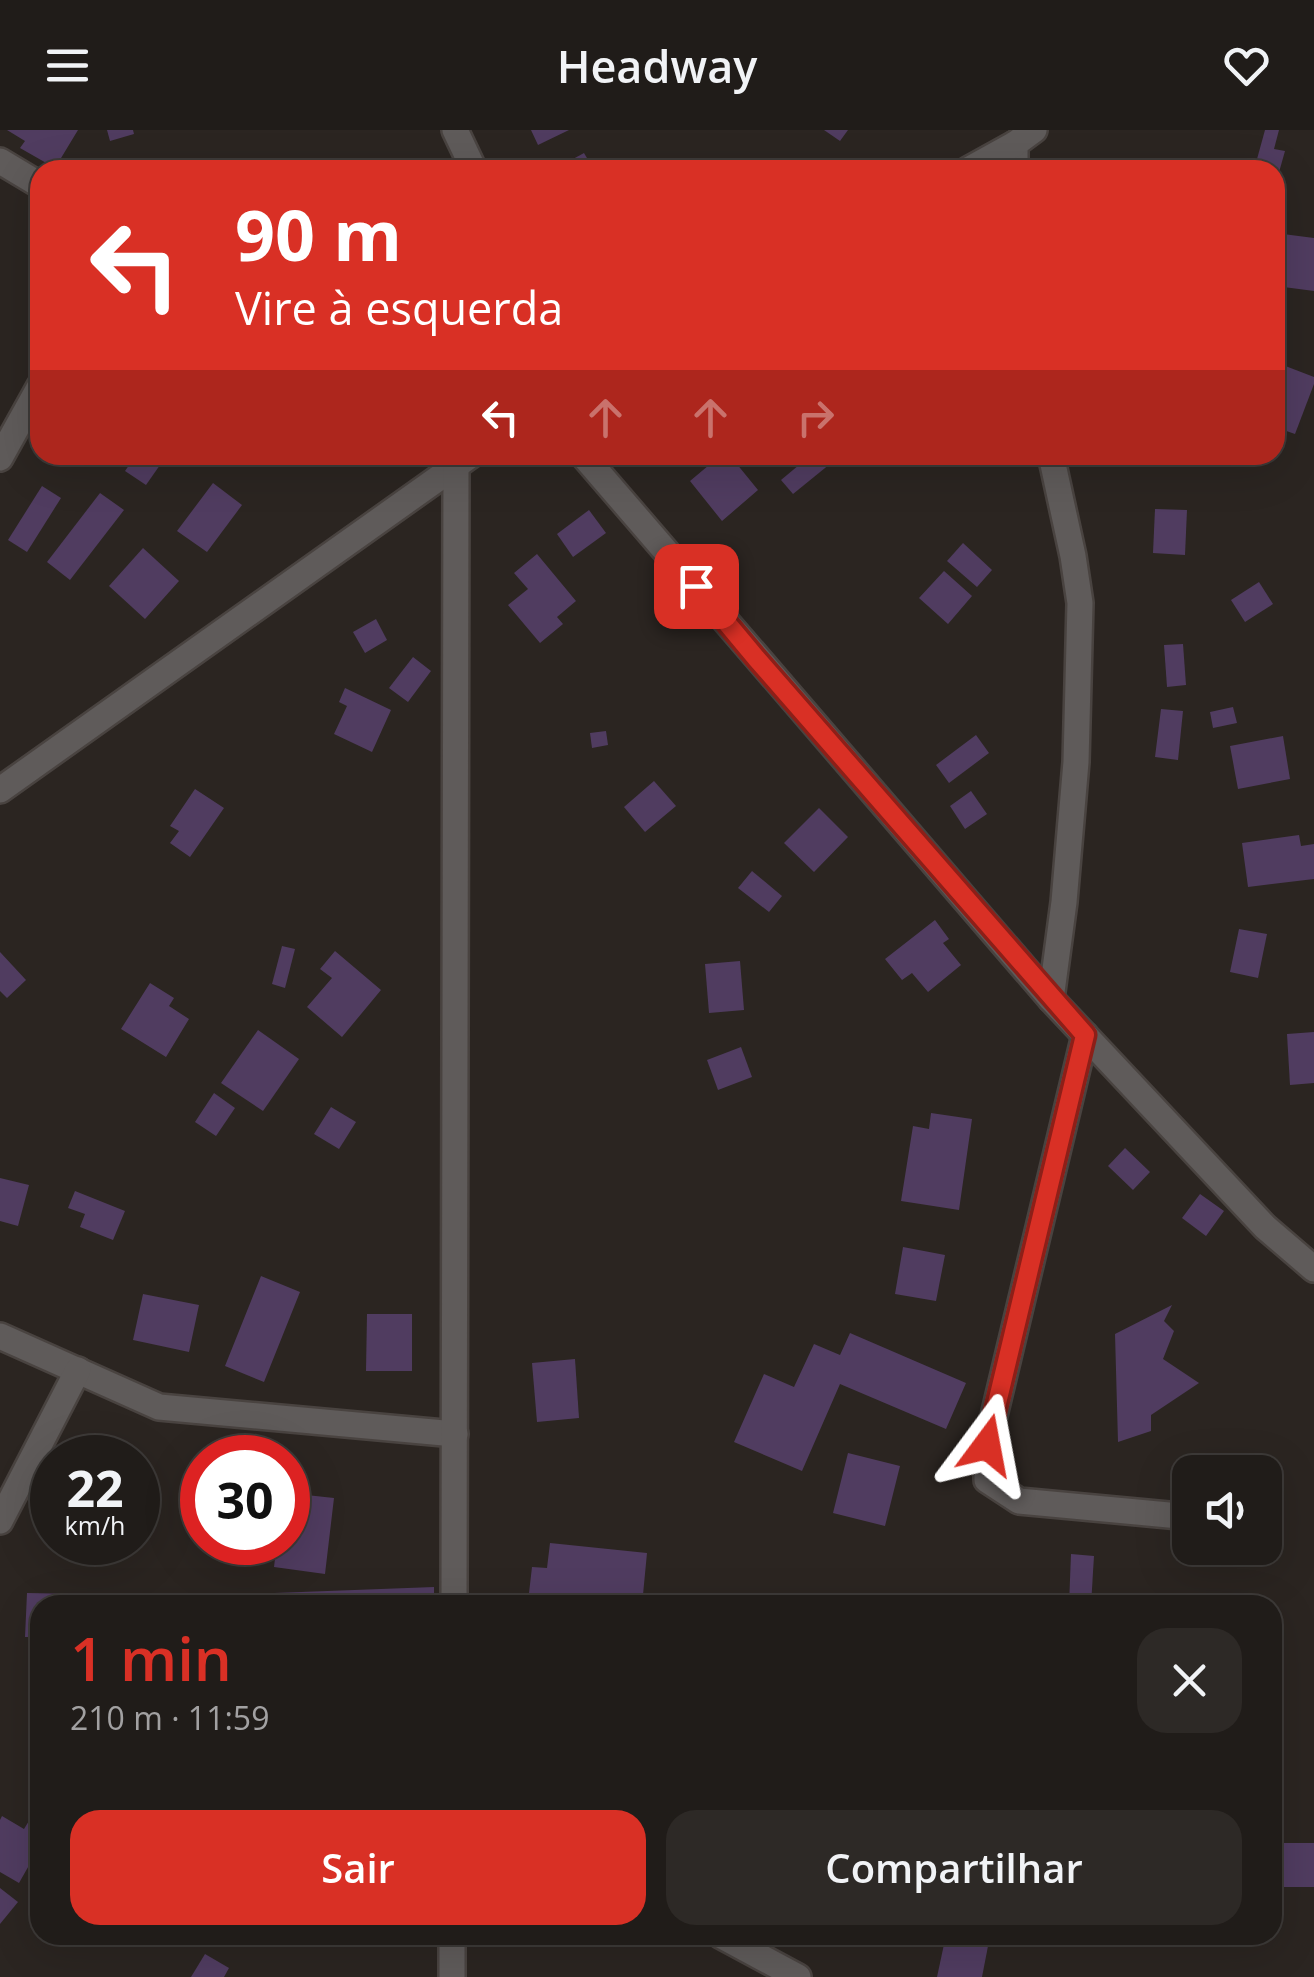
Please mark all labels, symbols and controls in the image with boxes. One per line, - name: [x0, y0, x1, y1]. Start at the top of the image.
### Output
- text: Headway: [557, 35, 757, 96]
- icon: menu: [40, 38, 95, 93]
- icon: heart: [1219, 38, 1274, 93]
- text: 90 m: [235, 186, 402, 282]
- icon: left: [70, 200, 200, 330]
- text: Vire à esquerda: [235, 277, 563, 338]
- icon: left: [473, 390, 528, 445]
- icon: ahead: [578, 390, 633, 445]
- icon: ahead: [683, 390, 738, 445]
- icon: right: [788, 390, 843, 445]
- pin: [654, 544, 739, 629]
- icon: arrive: [669, 559, 724, 614]
- position arrow: [935, 1393, 1039, 1497]
- speed limit sign: 30: [180, 1435, 310, 1565]
- text: 22: [66, 1454, 124, 1522]
- map controls: [1172, 1455, 1282, 1565]
- button: sound: [1172, 1455, 1282, 1565]
- text: km/h: [65, 1508, 125, 1542]
- text: 1 min: [70, 1617, 232, 1699]
- button: close: [1137, 1628, 1242, 1733]
- text: 210 m · 11:59: [70, 1696, 269, 1739]
- button: Sair: [70, 1810, 646, 1925]
- button: Compartilhar: [666, 1810, 1242, 1925]

